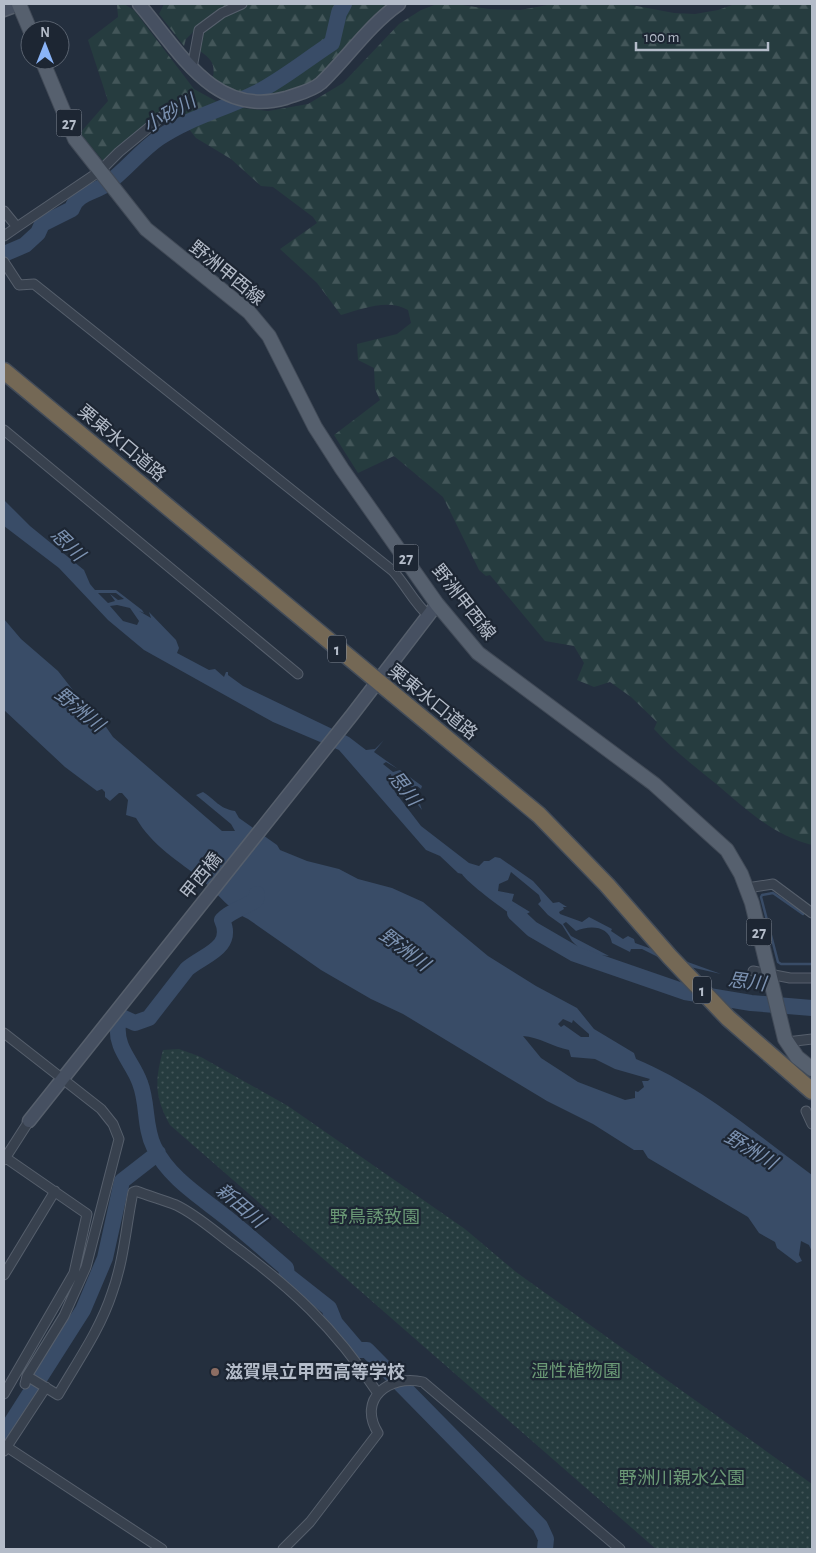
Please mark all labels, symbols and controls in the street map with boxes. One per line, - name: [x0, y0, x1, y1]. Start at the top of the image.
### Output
- north arrow: [20, 20, 70, 70]
- scale bar: [636, 20, 768, 52]
- text: N: [40, 26, 50, 40]
- text: 100 m: [644, 30, 679, 45]
- water label: 小砂川: [140, 90, 201, 137]
- road number: 27: [56, 110, 82, 136]
- street label: 野洲甲西線: [186, 237, 268, 309]
- street label: 栗東水口道路: [74, 401, 170, 485]
- water label: 思川: [47, 524, 89, 566]
- road number: 27: [394, 544, 418, 572]
- street label: 野洲甲西線: [428, 560, 500, 644]
- road number: 1: [328, 636, 346, 662]
- street label: 栗東水口道路: [385, 660, 481, 744]
- water label: 野洲川: [51, 684, 109, 737]
- water label: 思川: [385, 767, 425, 811]
- street label: 甲西橋: [177, 849, 226, 903]
- road number: 27: [746, 919, 772, 946]
- water label: 野洲川: [376, 925, 435, 976]
- water label: 思川: [727, 970, 769, 994]
- road number: 1: [693, 976, 711, 1004]
- water label: 野洲川: [721, 1127, 782, 1174]
- water label: 新田川: [212, 1180, 270, 1233]
- park label: 野鳥誘致園: [330, 1207, 420, 1227]
- park label: 湿性植物園: [531, 1361, 621, 1381]
- place label: 滋賀県立甲西高等学校: [225, 1362, 405, 1382]
- marker: 滋賀県立甲西高等学校: [209, 1366, 221, 1378]
- park label: 野洲川親水公園: [619, 1468, 745, 1488]

